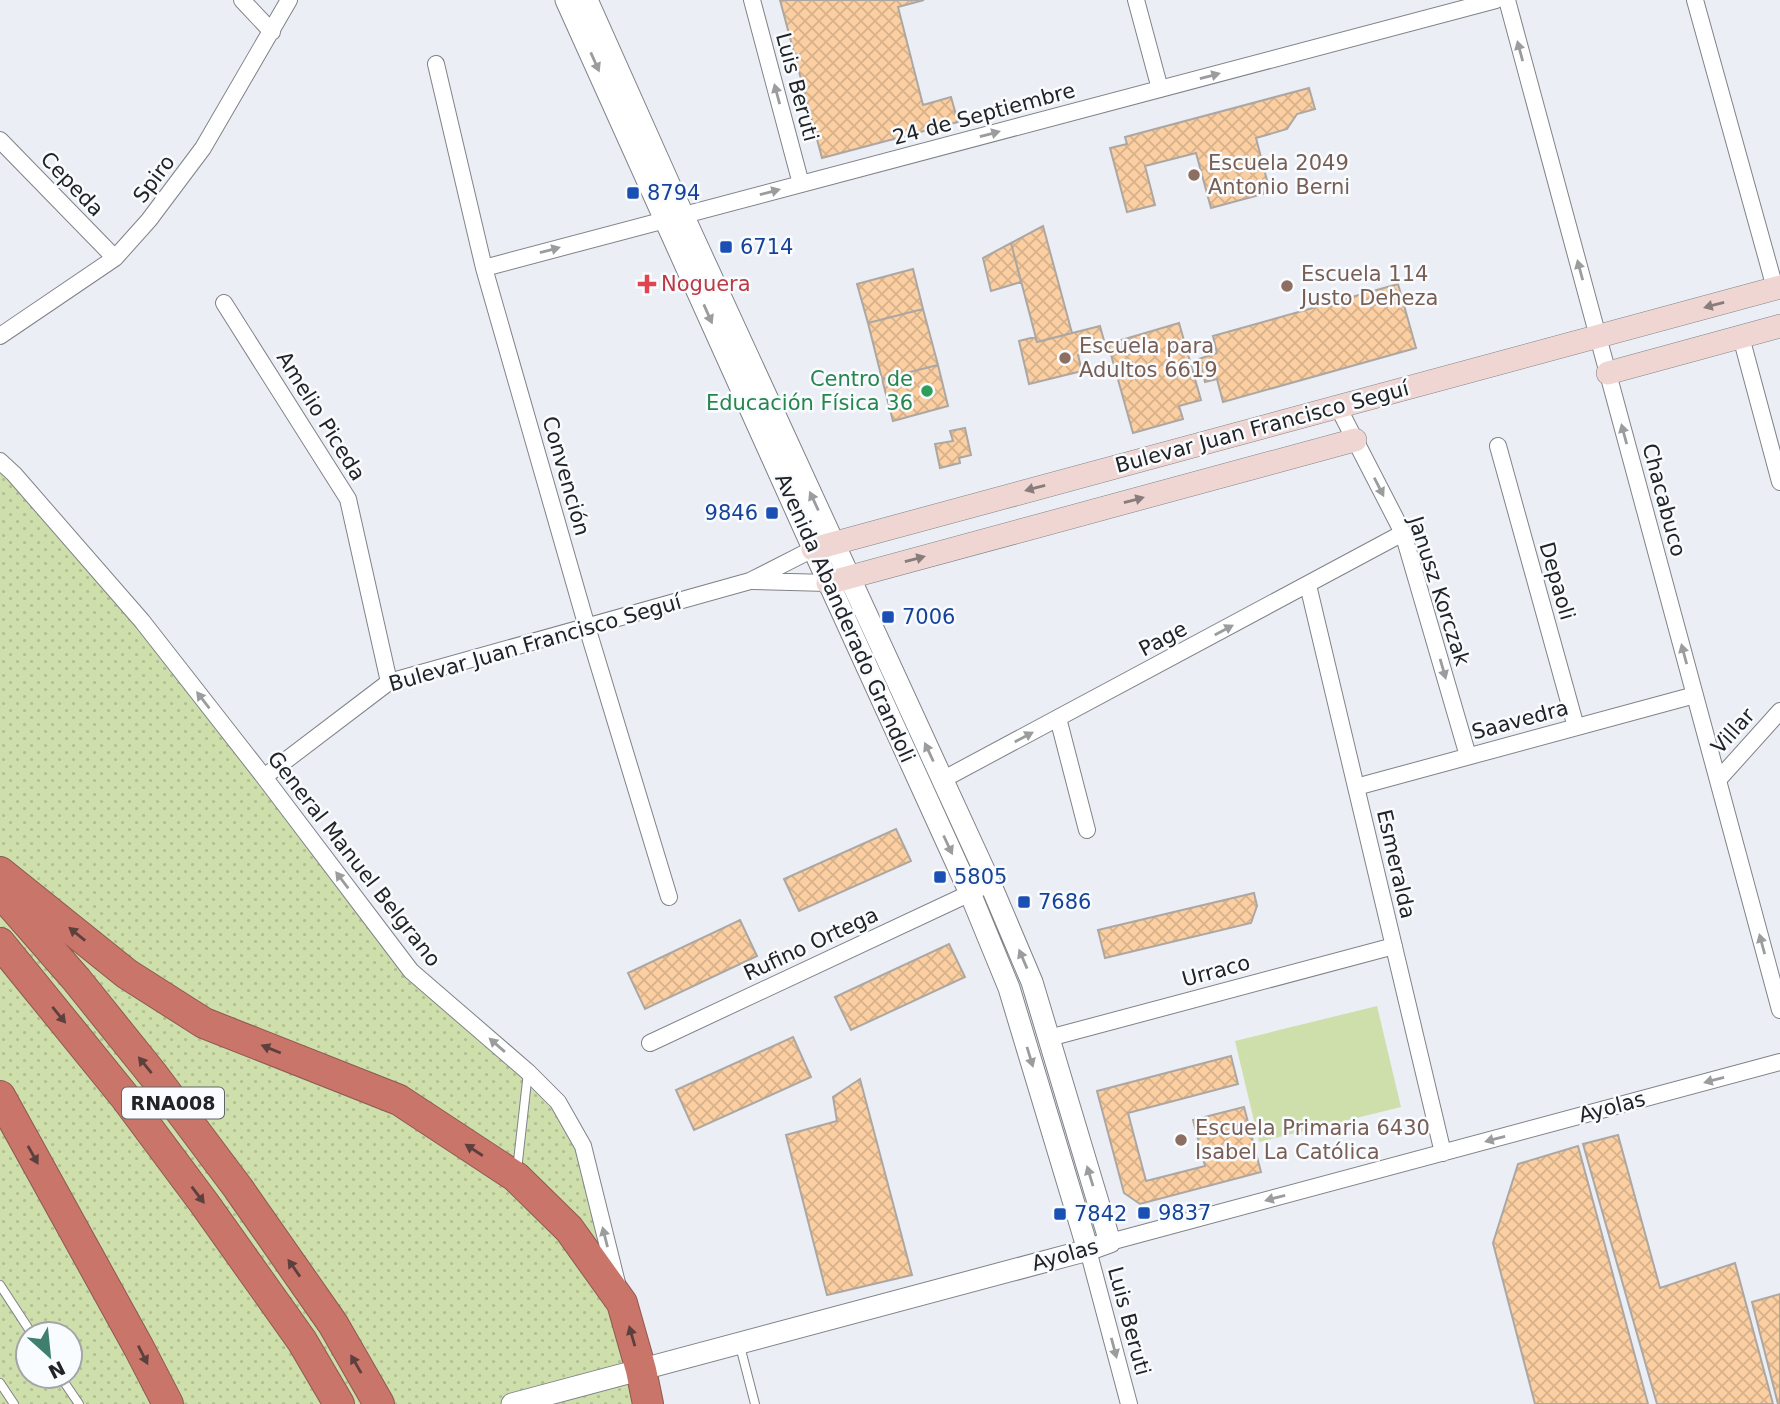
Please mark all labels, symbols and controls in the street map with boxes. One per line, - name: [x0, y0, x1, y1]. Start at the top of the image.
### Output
- street label: Luis Beruti: [771, 30, 823, 144]
- one-way arrow: [1515, 40, 1525, 61]
- one-way arrow: [589, 52, 601, 72]
- one-way arrow: [1199, 70, 1221, 81]
- street label: 24 de Septiembre: [890, 78, 1078, 150]
- one-way arrow: [772, 84, 782, 105]
- one-way arrow: [979, 128, 1001, 139]
- street label: Cepeda: [36, 147, 108, 221]
- street label: Spiro: [128, 150, 180, 208]
- place label: Escuela 2049 Antonio Berni: [1208, 151, 1350, 199]
- marker: Escuela 2049 Antonio Berni: [1186, 167, 1202, 183]
- place label: 8794: [647, 181, 700, 205]
- marker: 8794: [625, 185, 641, 201]
- one-way arrow: [759, 186, 781, 197]
- place label: 6714: [740, 235, 793, 259]
- marker: 6714: [718, 239, 734, 255]
- one-way arrow: [539, 244, 561, 255]
- one-way arrow: [1574, 259, 1585, 281]
- place label: Escuela 114 Justo Deheza: [1299, 262, 1438, 310]
- place label: Noguera: [661, 272, 751, 296]
- marker: Noguera: [639, 276, 655, 292]
- marker: Escuela 114 Justo Deheza: [1279, 278, 1295, 294]
- one-way arrow: [1703, 300, 1724, 310]
- one-way arrow: [702, 304, 714, 324]
- place label: Escuela para Adultos 6619: [1079, 334, 1218, 382]
- street label: Amelio Piceda: [272, 347, 370, 485]
- marker: Escuela para Adultos 6619: [1057, 350, 1073, 366]
- place label: Centro de Educación Física 36: [706, 367, 913, 415]
- street label: Bulevar Juan Francisco Seguí: [1113, 376, 1413, 478]
- marker: Centro de Educación Física 36: [919, 383, 935, 399]
- street label: Convención: [538, 414, 594, 538]
- one-way arrow: [1618, 423, 1629, 445]
- street label: Chacabuco: [1637, 441, 1691, 559]
- street label: Avenida Abanderado Grandoli: [770, 470, 920, 766]
- one-way arrow: [1373, 477, 1385, 497]
- one-way arrow: [1025, 484, 1046, 494]
- one-way arrow: [808, 491, 820, 511]
- one-way arrow: [1124, 494, 1145, 504]
- place label: 9846: [705, 501, 758, 525]
- marker: 9846: [764, 505, 780, 521]
- street label: Janusz Korczak: [1403, 511, 1475, 670]
- street label: Depaoli: [1534, 539, 1580, 623]
- one-way arrow: [904, 553, 925, 563]
- street label: Bulevar Juan Francisco Seguí: [386, 589, 685, 696]
- place label: 7006: [902, 605, 955, 629]
- marker: 7006: [880, 609, 896, 625]
- street label: Page: [1135, 616, 1191, 662]
- one-way arrow: [1215, 624, 1235, 636]
- one-way arrow: [1678, 643, 1688, 664]
- one-way arrow: [1438, 659, 1448, 680]
- one-way arrow: [196, 691, 211, 709]
- street label: Saavedra: [1469, 696, 1571, 744]
- street label: Villar: [1706, 703, 1760, 759]
- one-way arrow: [1014, 731, 1034, 743]
- one-way arrow: [923, 742, 935, 762]
- street label: General Manuel Belgrano: [262, 747, 446, 971]
- street label: Esmeralda: [1372, 807, 1420, 921]
- one-way arrow: [943, 835, 954, 856]
- place label: 5805: [954, 865, 1007, 889]
- marker: 5805: [932, 869, 948, 885]
- one-way arrow: [334, 872, 349, 890]
- place label: 7686: [1038, 890, 1091, 914]
- marker: 7686: [1016, 894, 1032, 910]
- street label: Rufino Ortega: [740, 902, 882, 986]
- one-way arrow: [68, 927, 85, 942]
- one-way arrow: [1756, 933, 1767, 955]
- one-way arrow: [1017, 949, 1028, 970]
- street label: Urraco: [1179, 950, 1253, 992]
- one-way arrow: [51, 1006, 66, 1023]
- one-way arrow: [488, 1038, 505, 1053]
- one-way arrow: [261, 1044, 282, 1055]
- one-way arrow: [1026, 1047, 1036, 1068]
- one-way arrow: [138, 1057, 153, 1074]
- one-way arrow: [1703, 1075, 1725, 1086]
- street label: Ayolas: [1576, 1087, 1648, 1127]
- road number: RNA008: [122, 1088, 224, 1119]
- place label: Escuela Primaria 6430 Isabel La Católica: [1195, 1116, 1430, 1164]
- marker: Escuela Primaria 6430 Isabel La Católica: [1173, 1132, 1189, 1148]
- one-way arrow: [1483, 1134, 1505, 1145]
- one-way arrow: [465, 1143, 483, 1157]
- one-way arrow: [27, 1146, 39, 1165]
- one-way arrow: [1085, 1166, 1095, 1187]
- one-way arrow: [191, 1186, 205, 1204]
- one-way arrow: [1264, 1193, 1286, 1204]
- place label: 9837: [1158, 1201, 1211, 1225]
- place label: 7842: [1074, 1202, 1127, 1226]
- marker: 9837: [1136, 1205, 1152, 1221]
- marker: 7842: [1052, 1206, 1068, 1222]
- one-way arrow: [599, 1225, 610, 1247]
- street label: Ayolas: [1029, 1234, 1101, 1276]
- one-way arrow: [287, 1259, 301, 1277]
- street label: Luis Beruti: [1103, 1264, 1155, 1378]
- north arrow: [14, 1320, 84, 1390]
- one-way arrow: [626, 1326, 636, 1347]
- one-way arrow: [1109, 1337, 1120, 1359]
- one-way arrow: [137, 1345, 148, 1365]
- one-way arrow: [350, 1354, 362, 1374]
- text: N: [45, 1357, 69, 1384]

